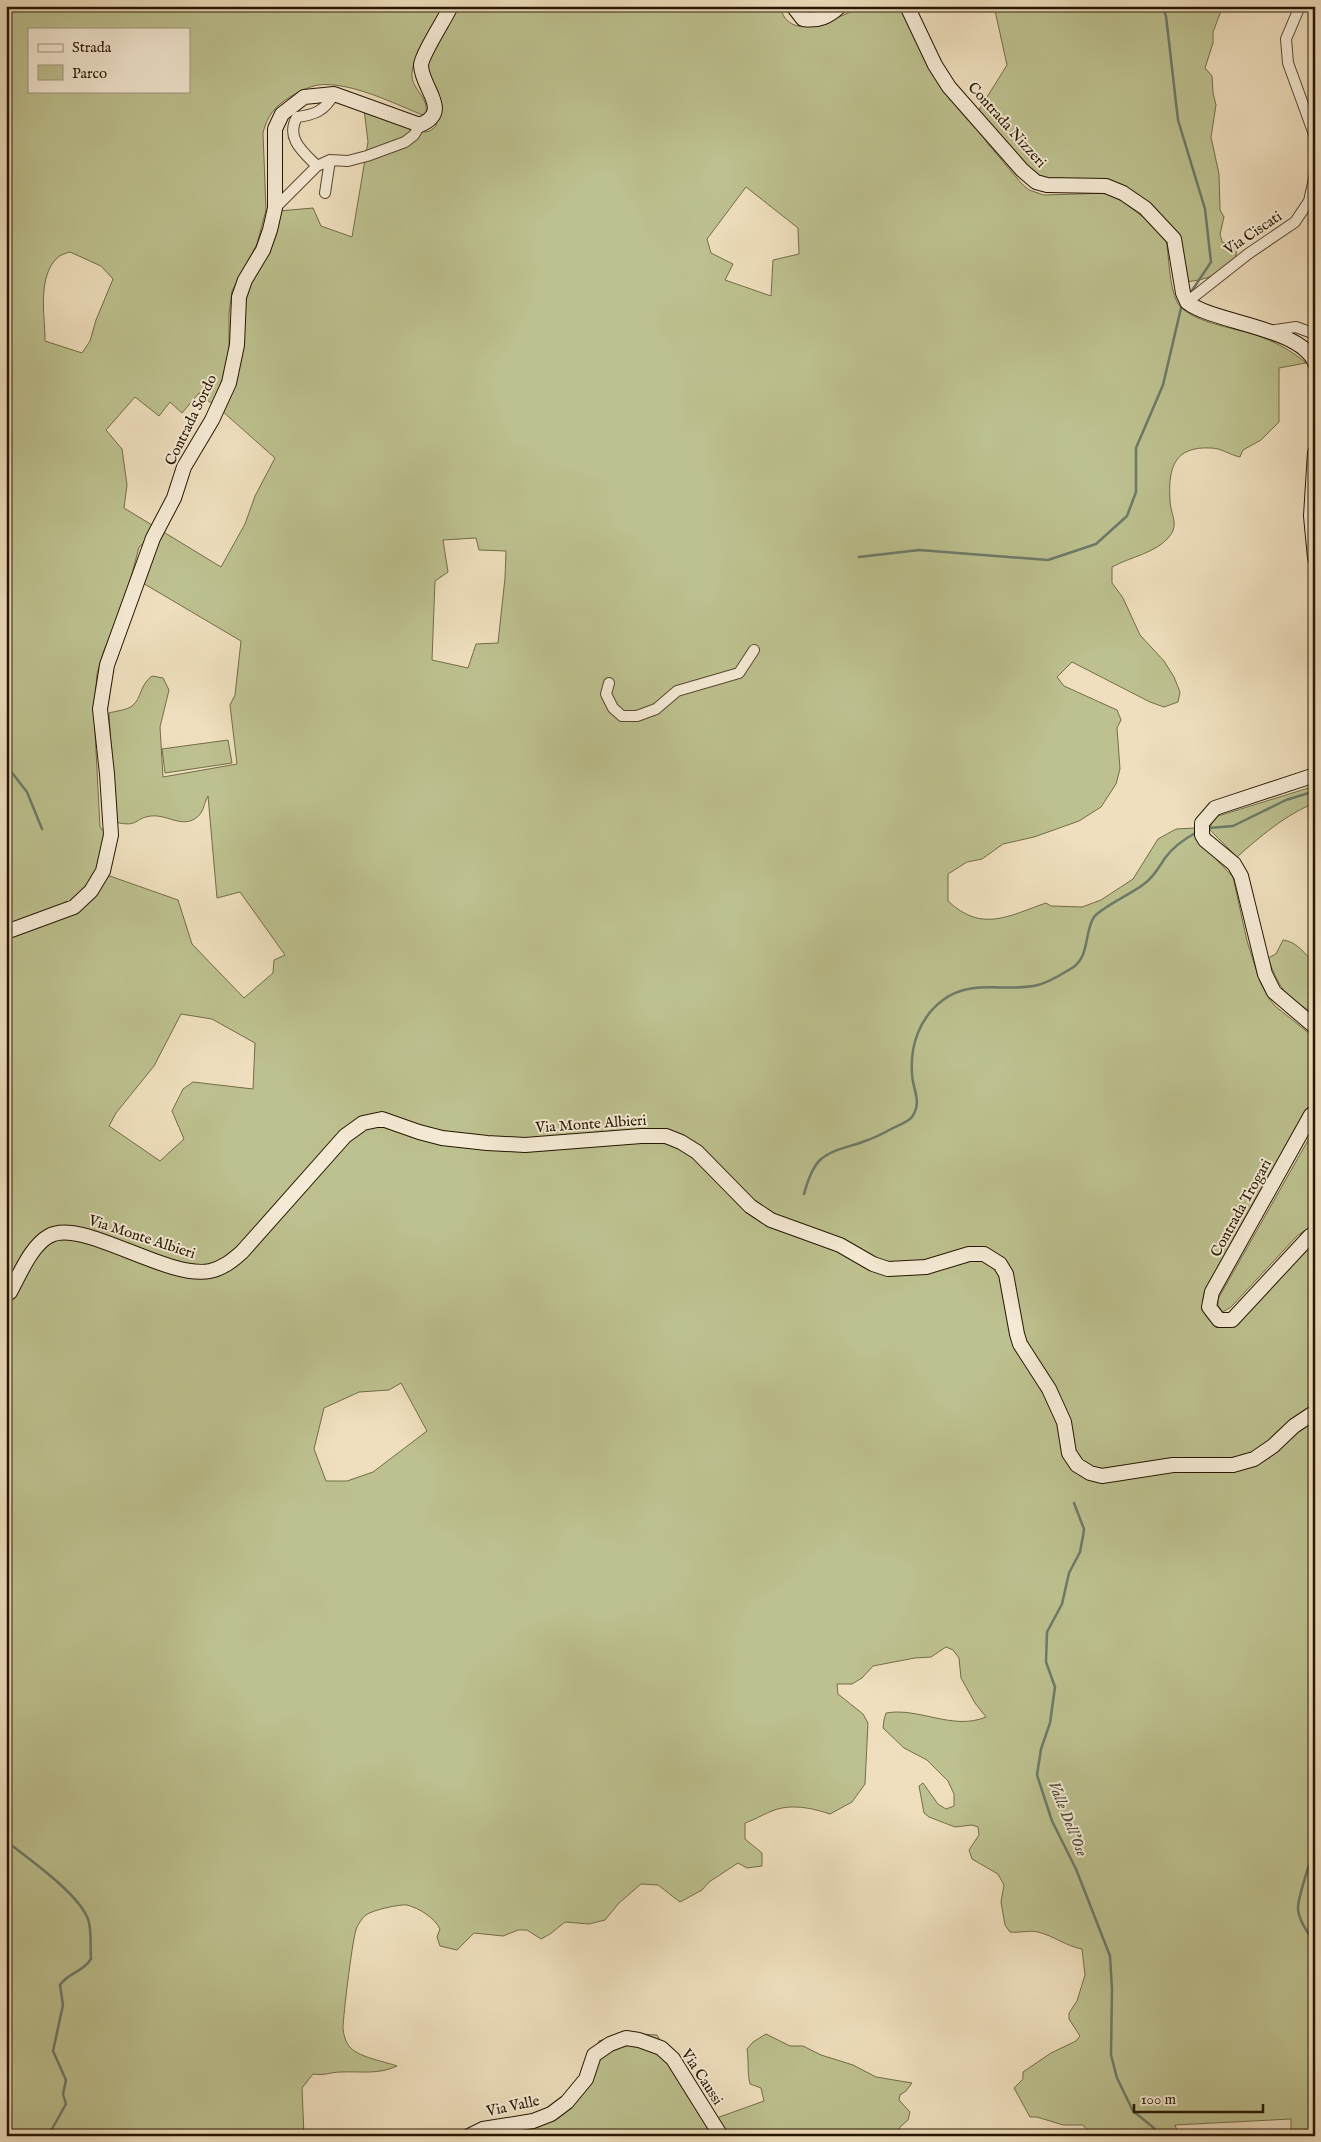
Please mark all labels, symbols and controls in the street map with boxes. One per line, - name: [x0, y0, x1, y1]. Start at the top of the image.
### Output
- legend: [28, 28, 190, 92]
- text: Strada: [72, 38, 112, 57]
- text: Parco: [72, 64, 107, 83]
- street label: Contrada Nizzeri: [964, 78, 1050, 172]
- street label: Via Ciscati: [1220, 207, 1286, 260]
- street label: Contrada Sordo: [161, 371, 221, 469]
- street label: Via Monte Albieri: [534, 1111, 647, 1137]
- street label: Contrada Trogari: [1206, 1156, 1276, 1260]
- street label: Via Monte Albieri: [85, 1210, 198, 1263]
- water label: Valle Dell'Ose: [1043, 1778, 1091, 1860]
- street label: Via Caussi: [676, 2045, 727, 2109]
- scale bar: [1134, 2082, 1262, 2114]
- text: 100 m: [1141, 2090, 1177, 2109]
- street label: Via Valle: [484, 2091, 541, 2121]

